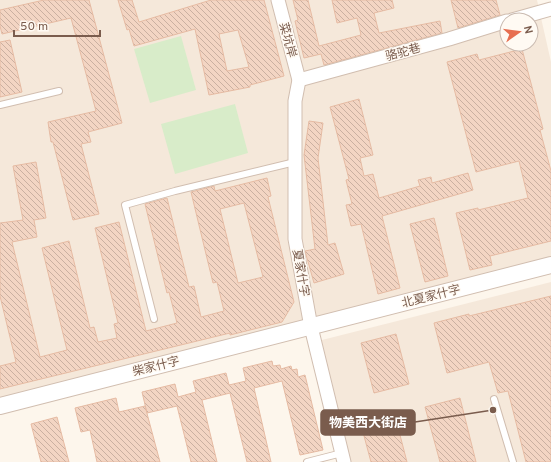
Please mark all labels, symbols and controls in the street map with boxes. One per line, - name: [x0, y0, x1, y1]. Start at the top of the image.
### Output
- scale bar: [14, 12, 100, 38]
- north arrow: [499, 12, 539, 52]
- text: 50 m: [20, 19, 48, 35]
- street label: 菜坑岸: [275, 21, 299, 60]
- text: N: [520, 24, 535, 35]
- street label: 骆驼巷: [384, 41, 423, 65]
- street label: 夏家什字: [288, 248, 312, 298]
- street label: 北夏家什字: [400, 282, 462, 312]
- street label: 柴家什字: [131, 353, 181, 381]
- callout: 物美西大街店: [321, 410, 415, 435]
- text: 物美西大街店: [329, 415, 407, 432]

